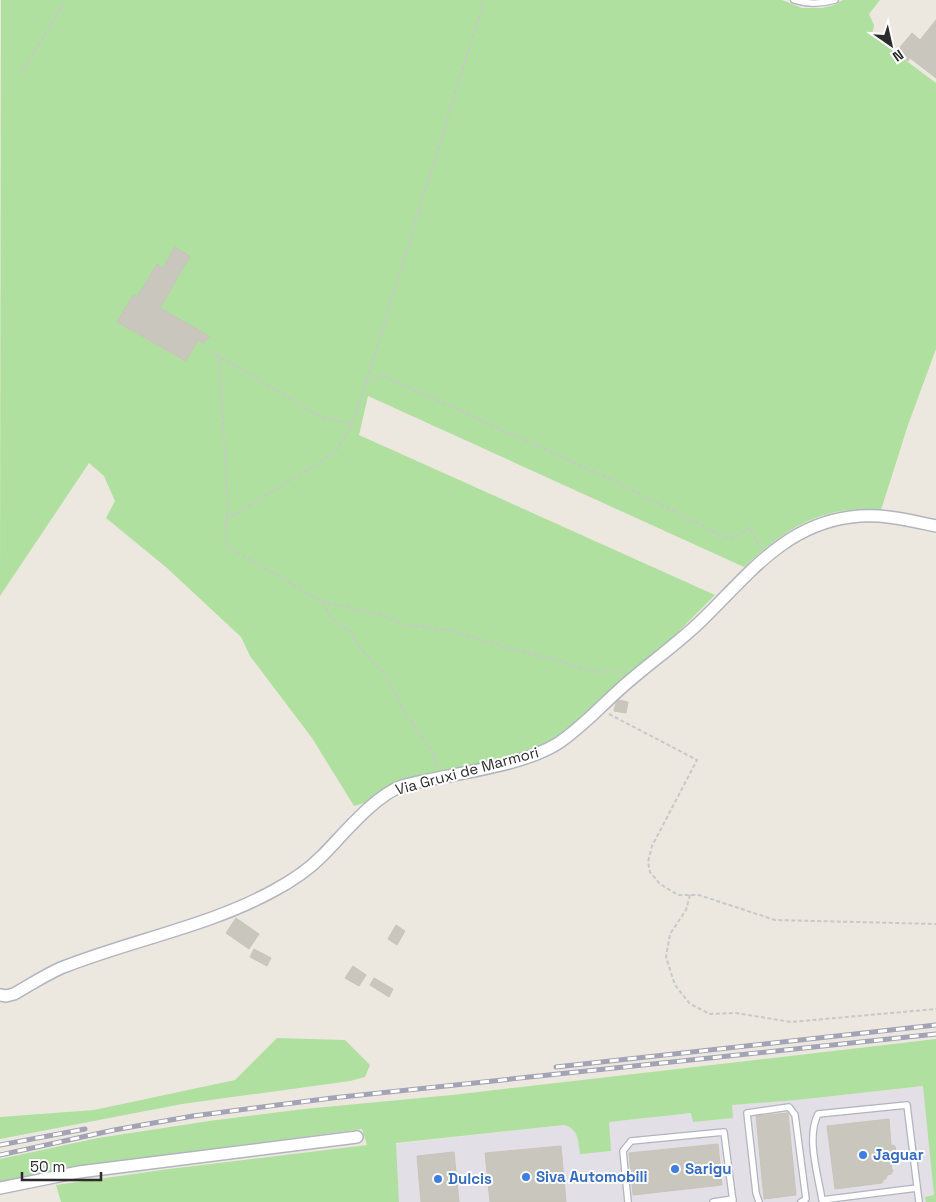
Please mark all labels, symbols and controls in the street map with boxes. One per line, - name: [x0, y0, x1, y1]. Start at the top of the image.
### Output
- north arrow: [866, 20, 916, 70]
- text: N: [889, 46, 907, 66]
- street label: Via Gruxi de Marmori: [393, 742, 541, 799]
- place label: Jaguar: [873, 1145, 924, 1164]
- marker: Jaguar: [857, 1149, 869, 1161]
- scale bar: [22, 1150, 101, 1182]
- text: 50 m: [30, 1157, 65, 1176]
- place label: Sarigu: [685, 1159, 732, 1178]
- marker: Sarigu: [669, 1163, 681, 1175]
- place label: Siva Automobili: [536, 1167, 647, 1186]
- place label: Dulcis: [448, 1169, 492, 1188]
- marker: Siva Automobili: [520, 1171, 532, 1183]
- marker: Dulcis: [432, 1173, 444, 1185]

